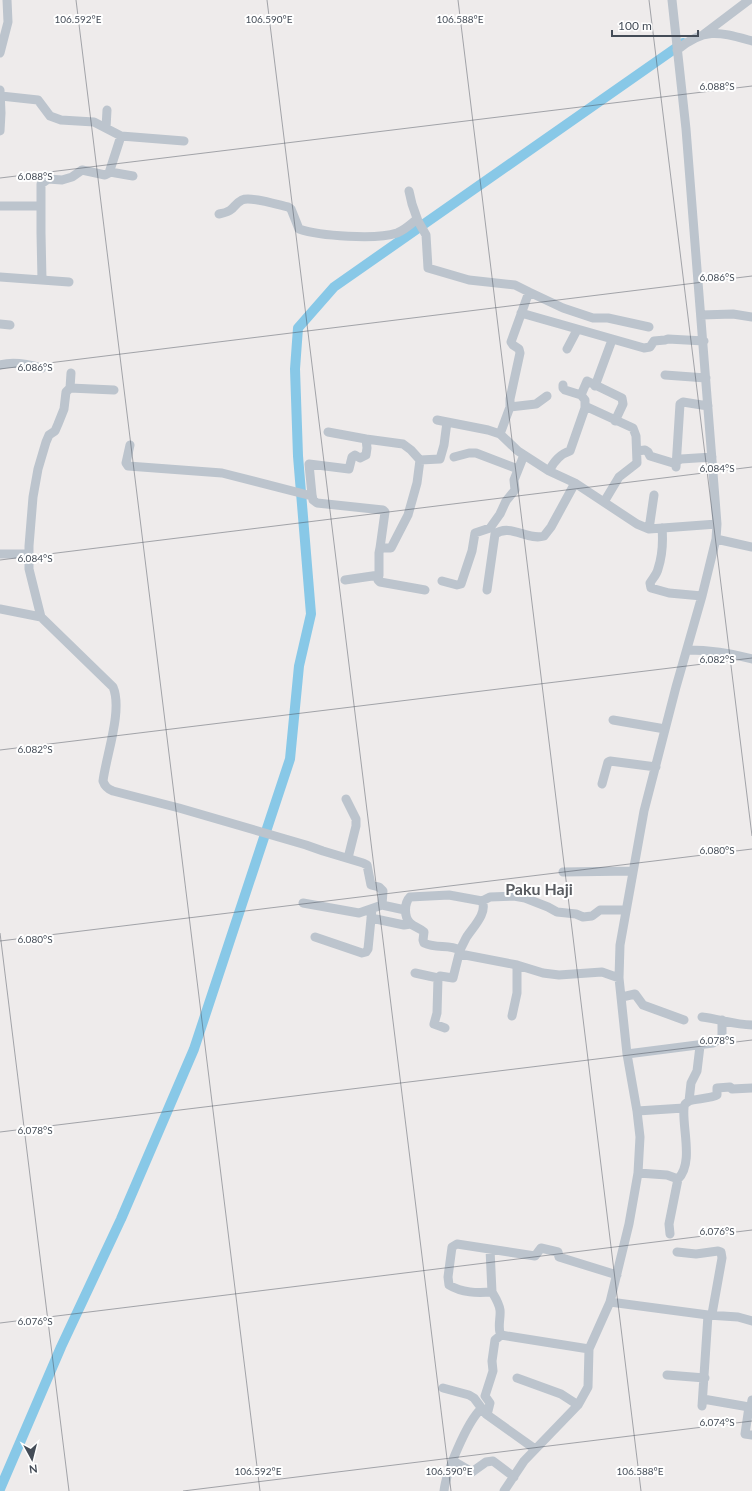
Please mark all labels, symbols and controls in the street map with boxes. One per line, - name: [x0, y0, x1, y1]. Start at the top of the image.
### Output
- scale bar: [612, 12, 698, 38]
- text: 106.592°E: [54, 13, 102, 25]
- text: 106.590°E: [245, 13, 293, 25]
- text: 106.588°E: [436, 13, 484, 25]
- text: 100 m: [618, 18, 652, 33]
- text: 6.088°S: [699, 80, 735, 92]
- text: 6.088°S: [17, 170, 53, 182]
- text: 6.086°S: [699, 271, 735, 283]
- text: 6.086°S: [17, 361, 53, 373]
- text: 6.084°S: [699, 462, 735, 474]
- text: 6.084°S: [17, 552, 53, 564]
- text: 6.082°S: [699, 653, 735, 665]
- text: 6.082°S: [17, 743, 53, 755]
- text: 6.080°S: [699, 844, 735, 856]
- district label: Paku Haji: [505, 879, 573, 898]
- text: 6.080°S: [17, 933, 53, 945]
- text: 6.078°S: [699, 1034, 735, 1046]
- text: 6.078°S: [17, 1124, 53, 1136]
- text: 6.076°S: [699, 1225, 735, 1237]
- text: 6.076°S: [17, 1315, 53, 1327]
- text: 6.074°S: [699, 1416, 735, 1428]
- north arrow: [12, 1439, 52, 1479]
- text: N: [28, 1462, 38, 1476]
- text: 106.592°E: [234, 1465, 282, 1477]
- text: 106.590°E: [425, 1465, 473, 1477]
- text: 106.588°E: [616, 1465, 664, 1477]

